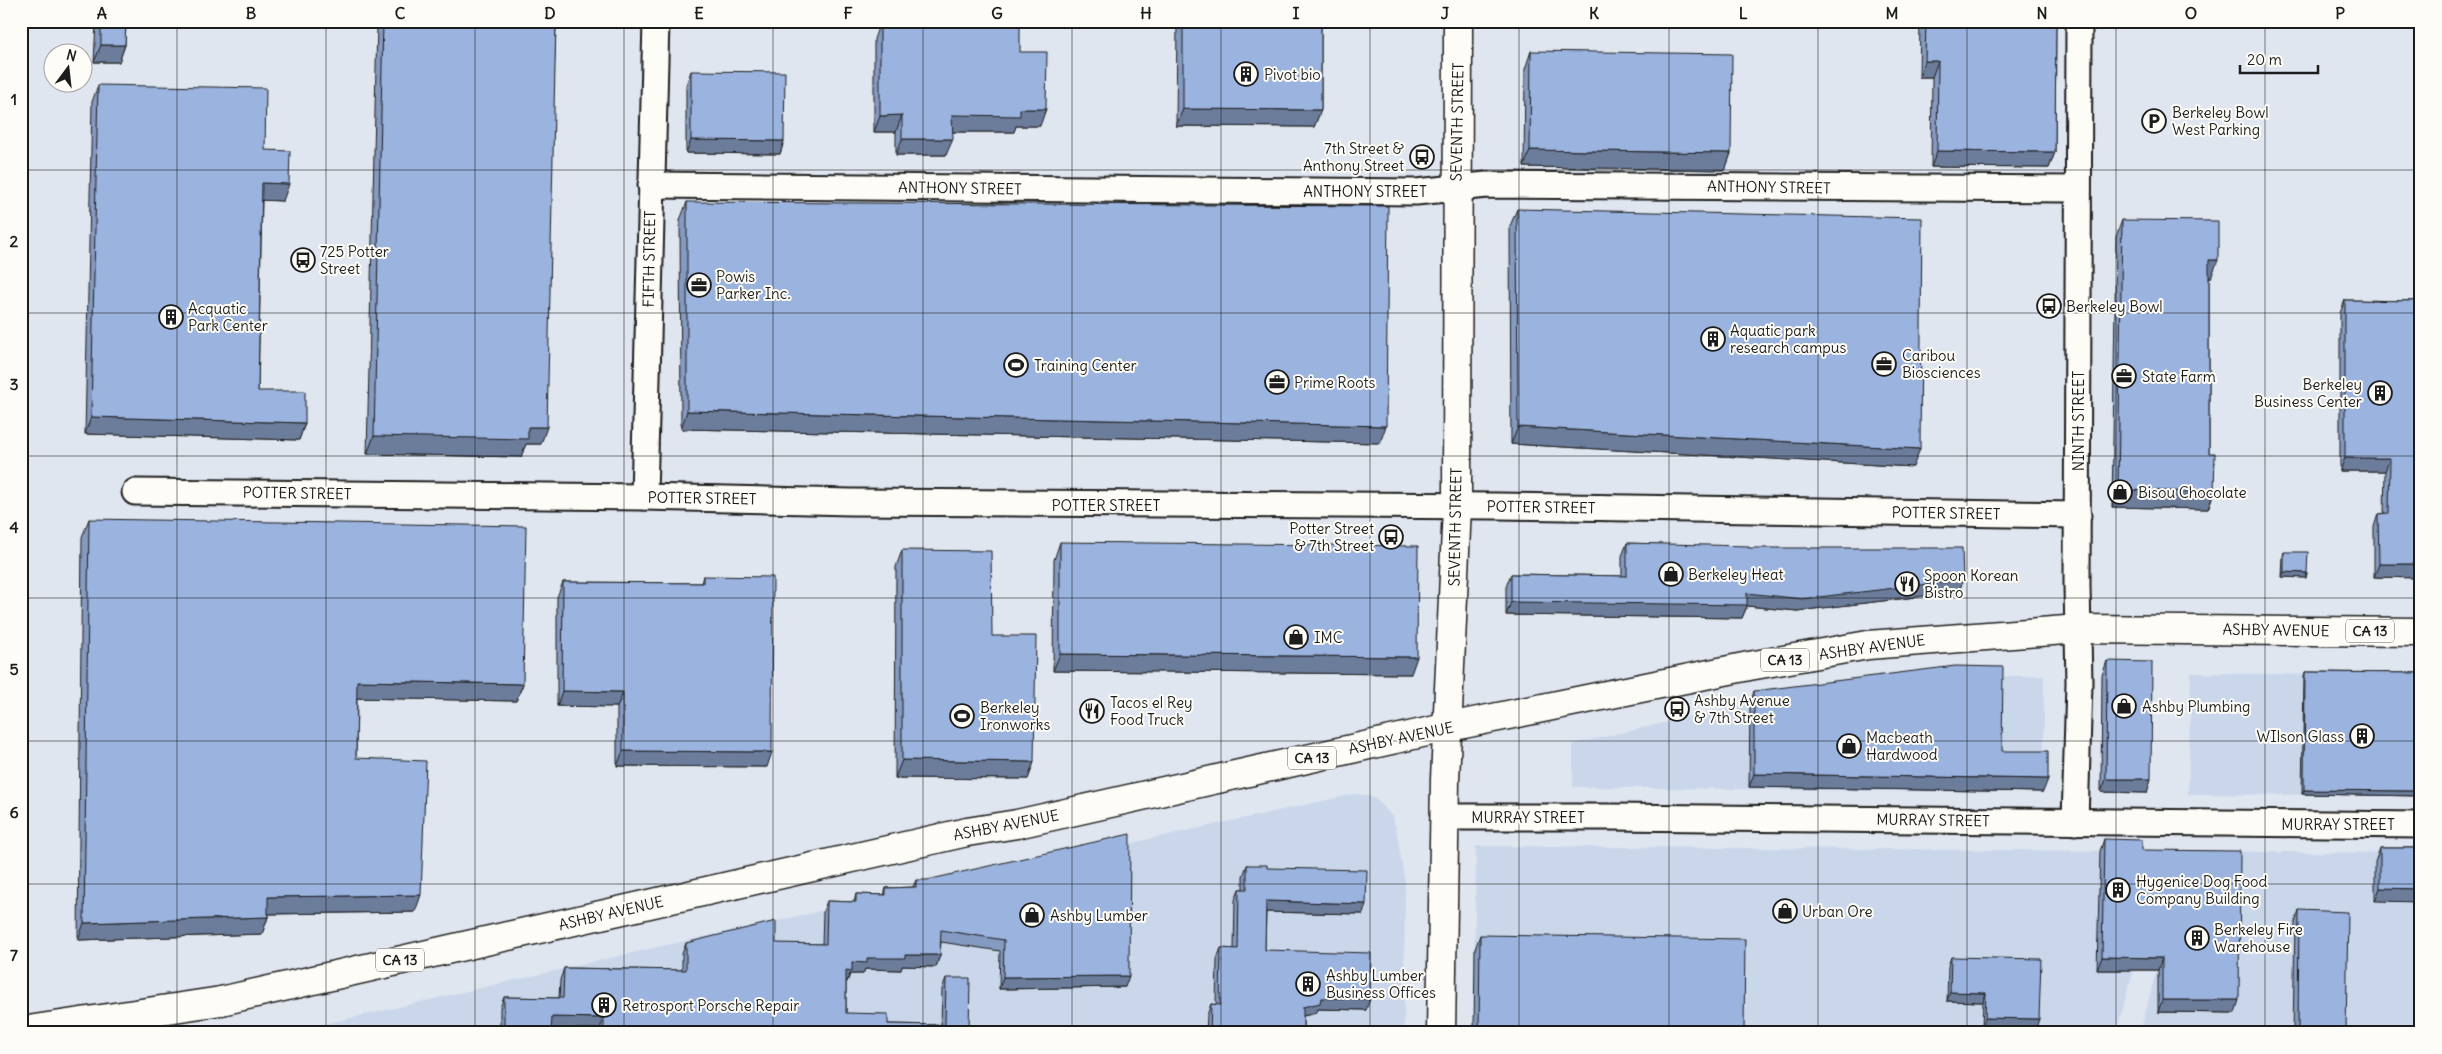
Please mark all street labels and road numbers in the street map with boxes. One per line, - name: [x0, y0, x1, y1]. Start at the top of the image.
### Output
- street label: SEVENTH STREET: [1446, 62, 1468, 182]
- street label: ANTHONY STREET: [1707, 176, 1831, 198]
- street label: ANTHONY STREET: [898, 177, 1022, 199]
- street label: ANTHONY STREET: [1303, 182, 1427, 201]
- street label: FIFTH STREET: [639, 210, 659, 308]
- street label: NINTH STREET: [2069, 371, 2088, 471]
- street label: SEVENTH STREET: [1444, 467, 1466, 587]
- street label: POTTER STREET: [242, 483, 352, 503]
- street label: POTTER STREET: [647, 488, 757, 508]
- street label: POTTER STREET: [1052, 496, 1161, 515]
- street label: POTTER STREET: [1486, 497, 1596, 517]
- street label: POTTER STREET: [1891, 503, 2001, 523]
- street label: ASHBY AVENUE: [2222, 620, 2330, 640]
- road number: CA 13: [2346, 620, 2394, 642]
- street label: ASHBY AVENUE: [1818, 630, 1926, 664]
- road number: CA 13: [1761, 648, 1809, 672]
- street label: ASHBY AVENUE: [1347, 718, 1455, 758]
- road number: CA 13: [1288, 746, 1336, 770]
- street label: ASHBY AVENUE: [952, 805, 1061, 845]
- street label: MURRAY STREET: [1471, 808, 1585, 827]
- street label: MURRAY STREET: [1876, 810, 1990, 830]
- street label: MURRAY STREET: [2281, 815, 2395, 834]
- street label: ASHBY AVENUE: [557, 892, 665, 934]
- road number: CA 13: [376, 948, 424, 972]

